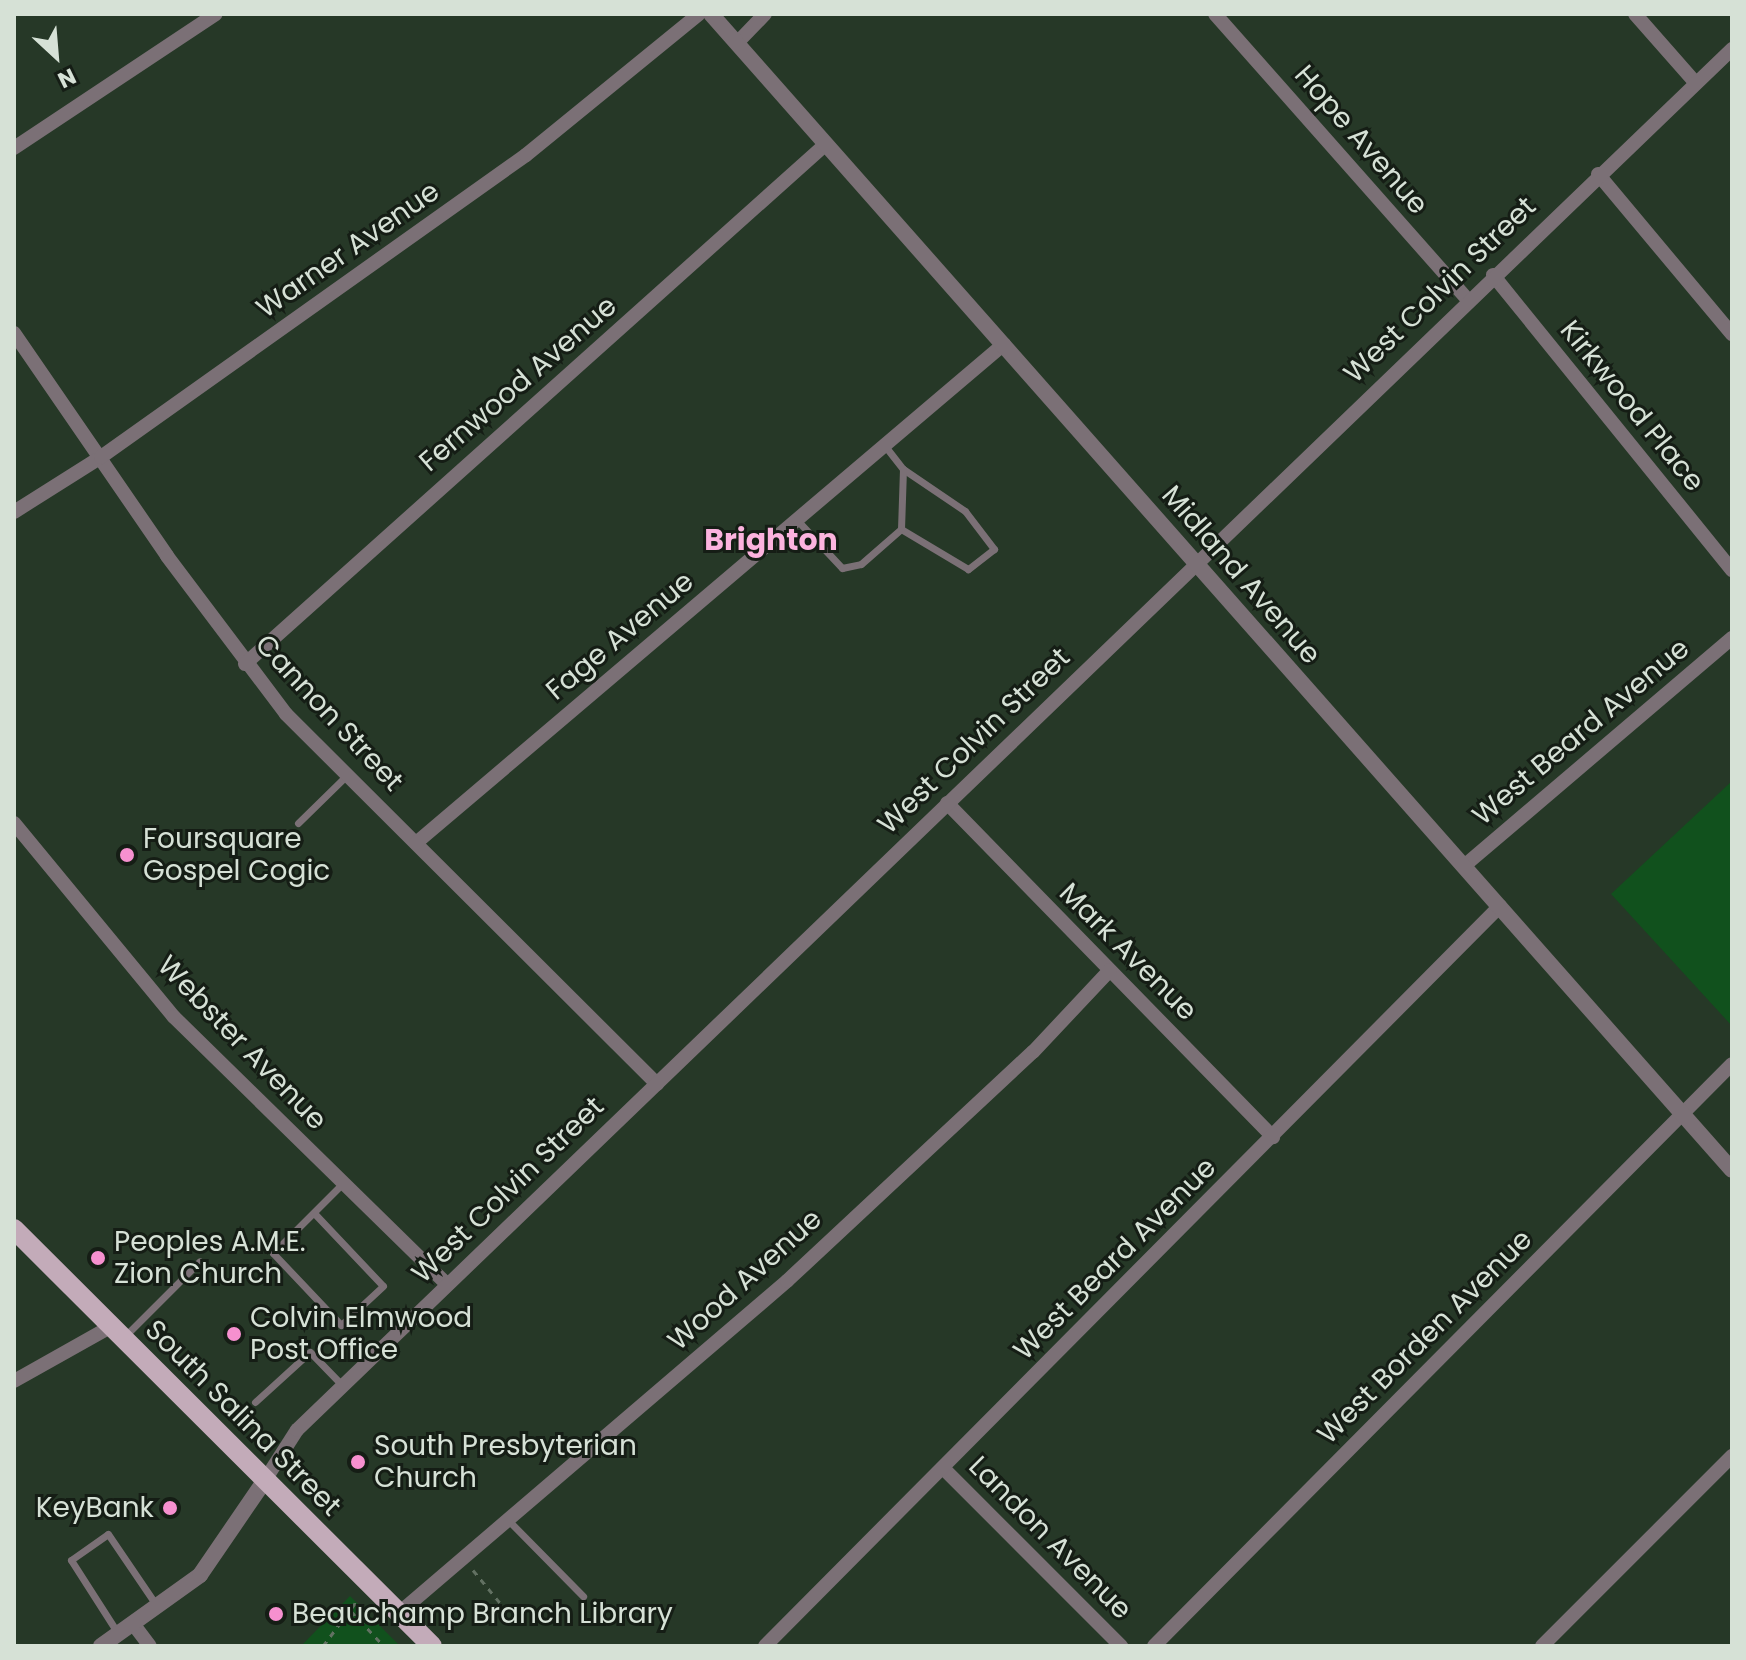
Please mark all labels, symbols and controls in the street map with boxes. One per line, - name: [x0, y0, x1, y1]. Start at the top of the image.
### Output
- north arrow: [16, 16, 96, 96]
- street label: Hope Avenue: [1287, 59, 1435, 221]
- text: N: [53, 60, 81, 96]
- street label: Warner Avenue: [250, 175, 446, 325]
- street label: West Colvin Street: [1337, 190, 1543, 390]
- street label: Fernwood Avenue: [413, 289, 623, 479]
- street label: Kirkwood Place: [1553, 314, 1711, 498]
- street label: Midland Avenue: [1154, 479, 1328, 671]
- district label: Brighton: [704, 522, 838, 558]
- street label: Fage Avenue: [540, 565, 700, 707]
- street label: Cannon Street: [248, 628, 410, 798]
- street label: West Beard Avenue: [1466, 632, 1696, 832]
- street label: West Colvin Street: [871, 641, 1077, 841]
- place label: Foursquare Gospel Cogic: [143, 822, 330, 888]
- marker: Foursquare Gospel Cogic: [118, 846, 136, 864]
- street label: Mark Avenue: [1052, 876, 1204, 1028]
- street label: Webster Avenue: [150, 949, 334, 1137]
- street label: West Colvin Street: [405, 1090, 611, 1290]
- street label: West Beard Avenue: [1007, 1151, 1223, 1367]
- street label: Wood Avenue: [661, 1202, 829, 1358]
- street label: West Borden Avenue: [1311, 1223, 1539, 1451]
- place label: Peoples A.M.E. Zion Church: [114, 1225, 306, 1291]
- marker: Peoples A.M.E. Zion Church: [89, 1249, 107, 1267]
- place label: Colvin Elmwood Post Office: [250, 1301, 472, 1367]
- street label: South Salina Street: [138, 1313, 348, 1523]
- marker: Colvin Elmwood Post Office: [225, 1325, 243, 1343]
- place label: South Presbyterian Church: [374, 1429, 637, 1495]
- street label: Landon Avenue: [962, 1450, 1138, 1626]
- marker: South Presbyterian Church: [349, 1453, 367, 1471]
- place label: KeyBank: [36, 1491, 154, 1525]
- marker: KeyBank: [161, 1499, 179, 1517]
- place label: Beauchamp Branch Library: [292, 1597, 673, 1631]
- marker: Beauchamp Branch Library: [267, 1605, 285, 1623]

